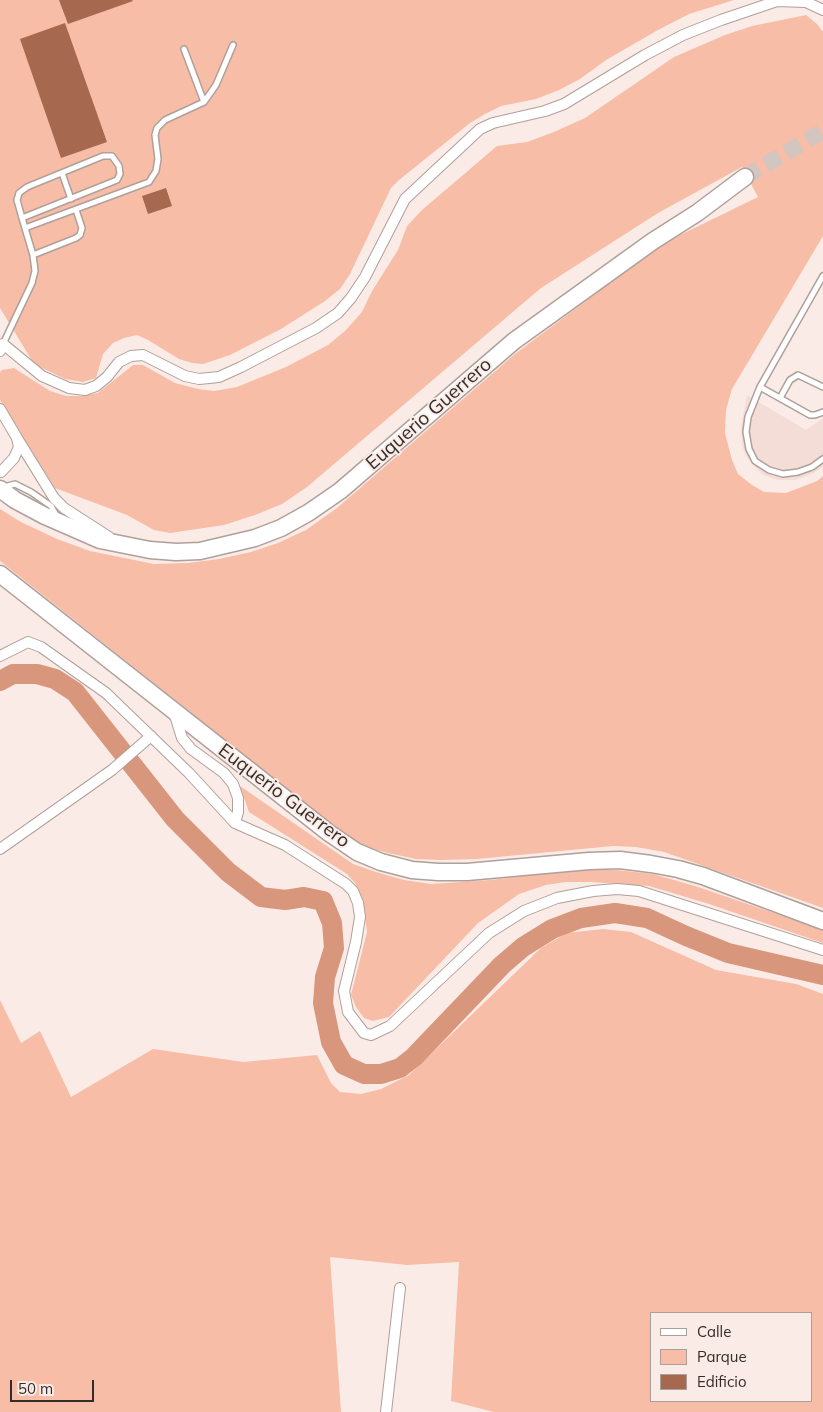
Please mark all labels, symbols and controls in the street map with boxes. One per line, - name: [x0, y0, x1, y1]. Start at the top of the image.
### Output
- street label: Euquerio Guerrero: [362, 353, 496, 475]
- street label: Euquerio Guerrero: [214, 739, 354, 853]
- legend: [650, 1312, 813, 1402]
- text: Calle: [697, 1322, 731, 1341]
- text: Parque: [697, 1347, 747, 1366]
- scale bar: [12, 1370, 96, 1402]
- text: Edificio: [697, 1372, 747, 1391]
- text: 50 m: [18, 1379, 53, 1398]

